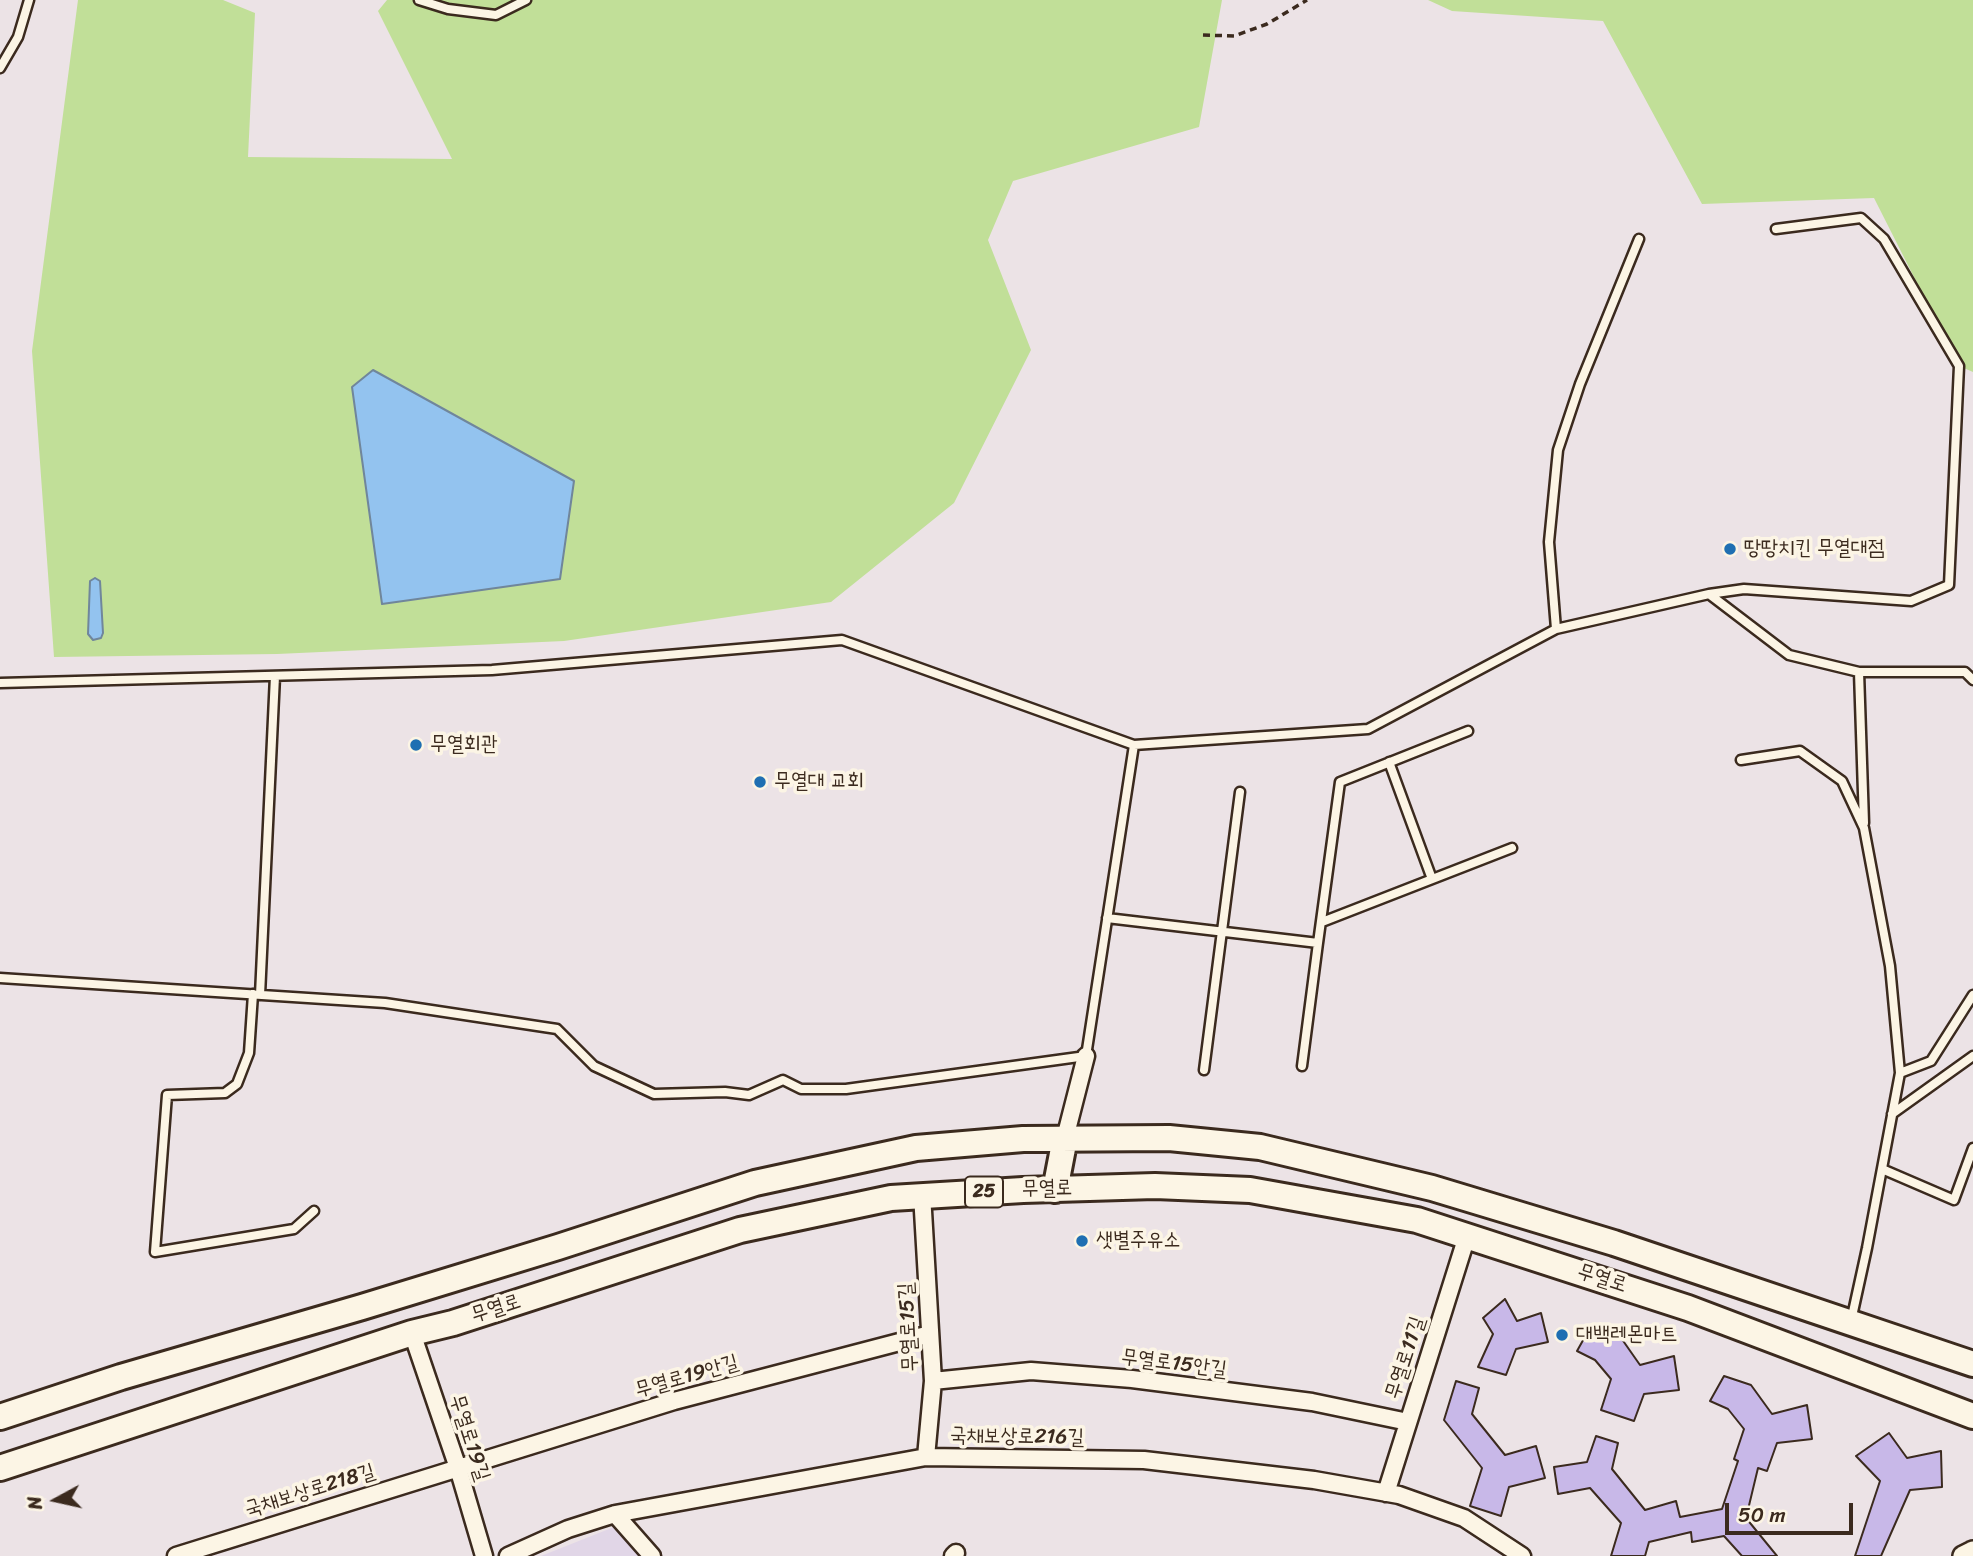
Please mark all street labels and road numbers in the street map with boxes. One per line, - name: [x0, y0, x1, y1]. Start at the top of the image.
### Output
- road number: 25: [965, 1176, 1003, 1208]
- street label: 무열로: [1021, 1176, 1073, 1202]
- street label: 무열로: [1574, 1259, 1630, 1299]
- street label: 무열로15길: [894, 1282, 924, 1372]
- street label: 무열로: [468, 1289, 524, 1329]
- street label: 무열로11길: [1381, 1313, 1431, 1403]
- street label: 무열로15안길: [1120, 1345, 1228, 1383]
- street label: 무열로19안길: [632, 1350, 742, 1404]
- street label: 무열로19길: [443, 1392, 495, 1484]
- street label: 국채보상로216길: [950, 1423, 1084, 1451]
- street label: 국채보상로218길: [242, 1459, 378, 1523]

